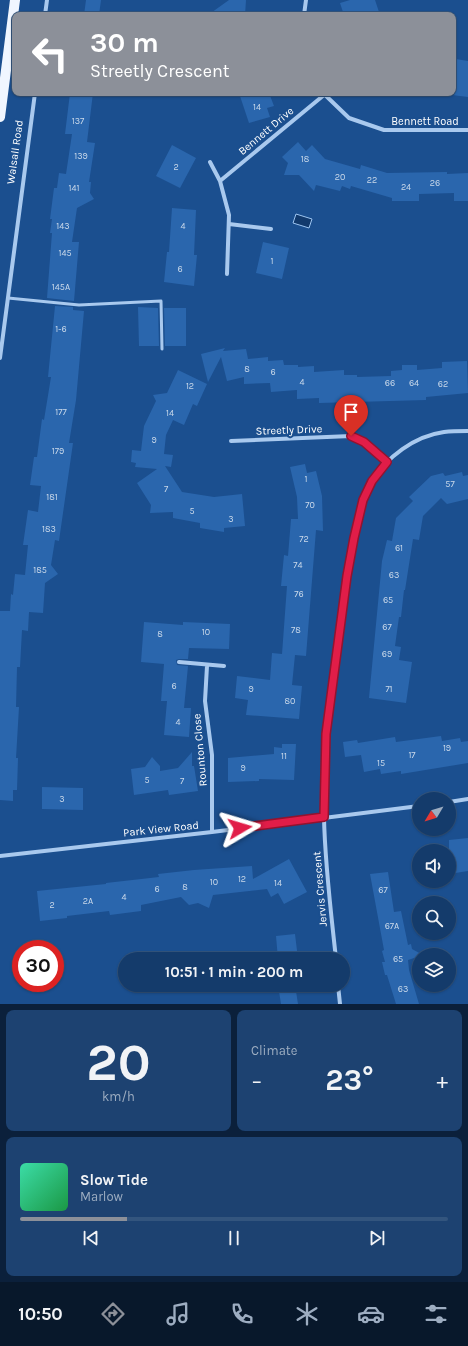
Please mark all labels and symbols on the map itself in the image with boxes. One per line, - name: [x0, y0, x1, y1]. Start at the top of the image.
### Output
- house number: 14: [253, 102, 261, 112]
- street label: Bennett Drive: [236, 104, 296, 158]
- street label: Bennett Road: [391, 115, 459, 128]
- house number: 137: [72, 116, 85, 126]
- street label: Walsall Road: [4, 119, 26, 185]
- house number: 139: [74, 151, 88, 161]
- house number: 18: [301, 154, 310, 164]
- house number: 2: [173, 162, 179, 172]
- house number: 20: [335, 172, 345, 182]
- house number: 22: [367, 175, 377, 185]
- house number: 26: [430, 178, 440, 188]
- house number: 24: [401, 182, 411, 192]
- house number: 141: [69, 183, 80, 193]
- house number: 143: [56, 221, 70, 231]
- house number: 4: [180, 221, 186, 231]
- house number: 145: [58, 248, 72, 258]
- house number: 1: [271, 256, 274, 266]
- house number: 6: [177, 264, 183, 274]
- house number: 145A: [52, 282, 70, 292]
- house number: 1-6: [55, 324, 67, 334]
- house number: 8: [244, 364, 250, 374]
- house number: 6: [270, 367, 276, 377]
- house number: 4: [299, 377, 305, 387]
- house number: 66: [385, 378, 395, 388]
- house number: 64: [409, 378, 419, 388]
- house number: 62: [438, 379, 448, 389]
- house number: 12: [186, 381, 194, 391]
- pin: [334, 395, 368, 436]
- house number: 177: [55, 407, 67, 417]
- house number: 14: [166, 408, 174, 418]
- street label: Streetly Drive: [255, 422, 323, 438]
- house number: 9: [151, 435, 157, 445]
- house number: 179: [52, 446, 64, 456]
- house number: 1: [305, 474, 308, 484]
- house number: 57: [445, 479, 455, 489]
- house number: 7: [164, 484, 169, 494]
- house number: 181: [46, 492, 58, 502]
- house number: 70: [305, 500, 315, 510]
- house number: 5: [189, 506, 195, 516]
- house number: 3: [228, 514, 234, 524]
- house number: 183: [42, 524, 56, 534]
- house number: 72: [299, 534, 309, 544]
- house number: 61: [395, 543, 403, 553]
- house number: 74: [293, 560, 303, 570]
- house number: 185: [33, 565, 47, 575]
- house number: 63: [389, 570, 399, 580]
- house number: 76: [294, 589, 304, 599]
- house number: 65: [383, 595, 393, 605]
- house number: 67: [382, 622, 392, 632]
- house number: 78: [291, 625, 301, 635]
- house number: 10: [202, 627, 210, 637]
- house number: 8: [157, 629, 163, 639]
- house number: 69: [382, 649, 392, 659]
- house number: 6: [171, 681, 177, 691]
- house number: 9: [248, 684, 254, 694]
- house number: 71: [385, 684, 393, 694]
- house number: 80: [285, 696, 295, 706]
- street label: Rounton Close: [190, 713, 210, 787]
- house number: 4: [175, 717, 181, 727]
- house number: 19: [443, 743, 451, 753]
- house number: 17: [408, 750, 416, 760]
- house number: 11: [281, 751, 287, 761]
- house number: 15: [377, 758, 385, 768]
- house number: 9: [240, 763, 246, 773]
- house number: 5: [144, 775, 150, 785]
- house number: 7: [180, 776, 185, 786]
- north arrow: [412, 792, 456, 836]
- house number: 3: [59, 794, 65, 804]
- position arrow: [219, 807, 261, 849]
- street label: Park View Road: [123, 819, 199, 839]
- street label: Jervis Crescent: [310, 851, 330, 927]
- house number: 12: [238, 874, 246, 884]
- house number: 10: [210, 877, 218, 887]
- house number: 14: [274, 878, 282, 888]
- house number: 8: [182, 882, 188, 892]
- house number: 6: [154, 884, 160, 894]
- house number: 67: [378, 885, 388, 895]
- house number: 4: [121, 892, 127, 902]
- house number: 2A: [83, 896, 93, 906]
- house number: 2: [49, 900, 55, 910]
- house number: 67A: [385, 921, 399, 931]
- speed limit sign: 30: [12, 940, 64, 992]
- house number: 65: [393, 954, 403, 964]
- house number: 63: [398, 984, 408, 994]

